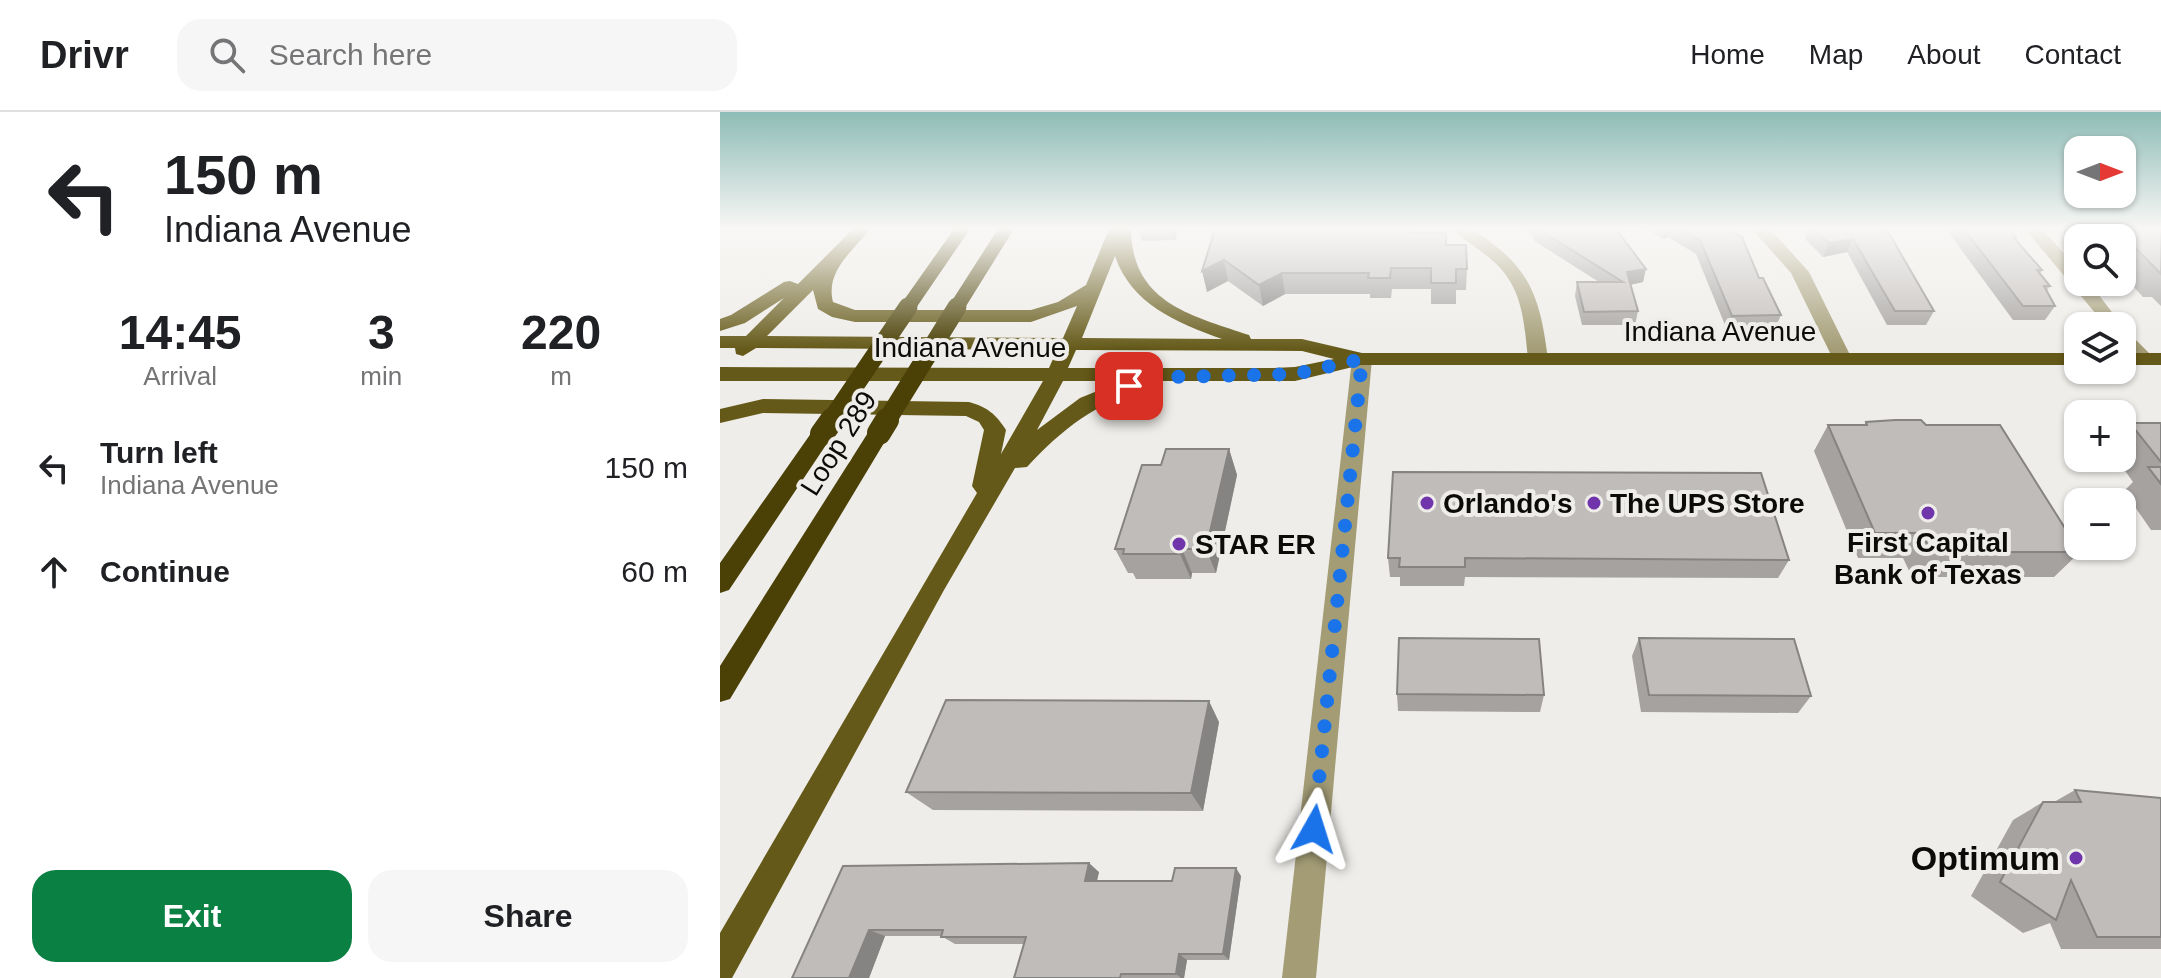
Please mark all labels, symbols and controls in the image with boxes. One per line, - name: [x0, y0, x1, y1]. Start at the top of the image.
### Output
- search box: [177, 19, 737, 91]
- icon: search: [205, 33, 249, 77]
- text: Drivr: [40, 34, 129, 76]
- text: Search here: [269, 38, 432, 71]
- text: Home: [1690, 39, 1765, 70]
- text: Map: [1809, 39, 1863, 70]
- text: About: [1907, 39, 1981, 70]
- text: Contact: [2025, 39, 2121, 70]
- north arrow: [2064, 136, 2136, 208]
- map controls: [2064, 136, 2136, 560]
- text: 150 m: [164, 143, 323, 206]
- icon: left: [32, 144, 136, 248]
- text: Indiana Avenue: [164, 209, 412, 250]
- button: search: [2064, 224, 2136, 296]
- text: 14:45: [119, 306, 242, 359]
- text: 3: [368, 306, 395, 359]
- text: 220: [521, 306, 601, 359]
- button: layers: [2064, 312, 2136, 384]
- street label: Indiana Avenue: [1624, 316, 1816, 347]
- street label: Indiana Avenue: [874, 332, 1066, 363]
- pin: [1095, 352, 1163, 420]
- text: Arrival: [143, 361, 217, 391]
- text: min: [360, 361, 402, 391]
- text: m: [550, 361, 572, 391]
- icon: arrive: [1107, 364, 1151, 408]
- street label: Loop 289: [794, 386, 883, 501]
- button: +: [2064, 400, 2136, 472]
- text: Turn left: [100, 436, 218, 469]
- icon: left: [32, 446, 76, 490]
- text: 150 m: [605, 451, 688, 484]
- text: Indiana Avenue: [100, 470, 279, 500]
- place label: Orlando's: [1443, 488, 1573, 519]
- place label: The UPS Store: [1610, 488, 1804, 519]
- button: −: [2064, 488, 2136, 560]
- marker: Orlando's: [1418, 494, 1436, 512]
- marker: The UPS Store: [1585, 494, 1603, 512]
- marker: First Capital Bank of Texas: [1919, 504, 1937, 522]
- place label: First Capital Bank of Texas: [1834, 527, 2022, 590]
- place label: STAR ER: [1195, 529, 1316, 560]
- marker: STAR ER: [1170, 535, 1188, 553]
- icon: ahead: [32, 550, 76, 594]
- text: Continue: [100, 555, 230, 588]
- text: 60 m: [621, 555, 688, 588]
- position arrow: [1272, 787, 1356, 871]
- place label: Optimum: [1911, 839, 2060, 877]
- marker: Optimum: [2067, 849, 2085, 867]
- button: Exit: [32, 870, 352, 962]
- button: Share: [368, 870, 688, 962]

